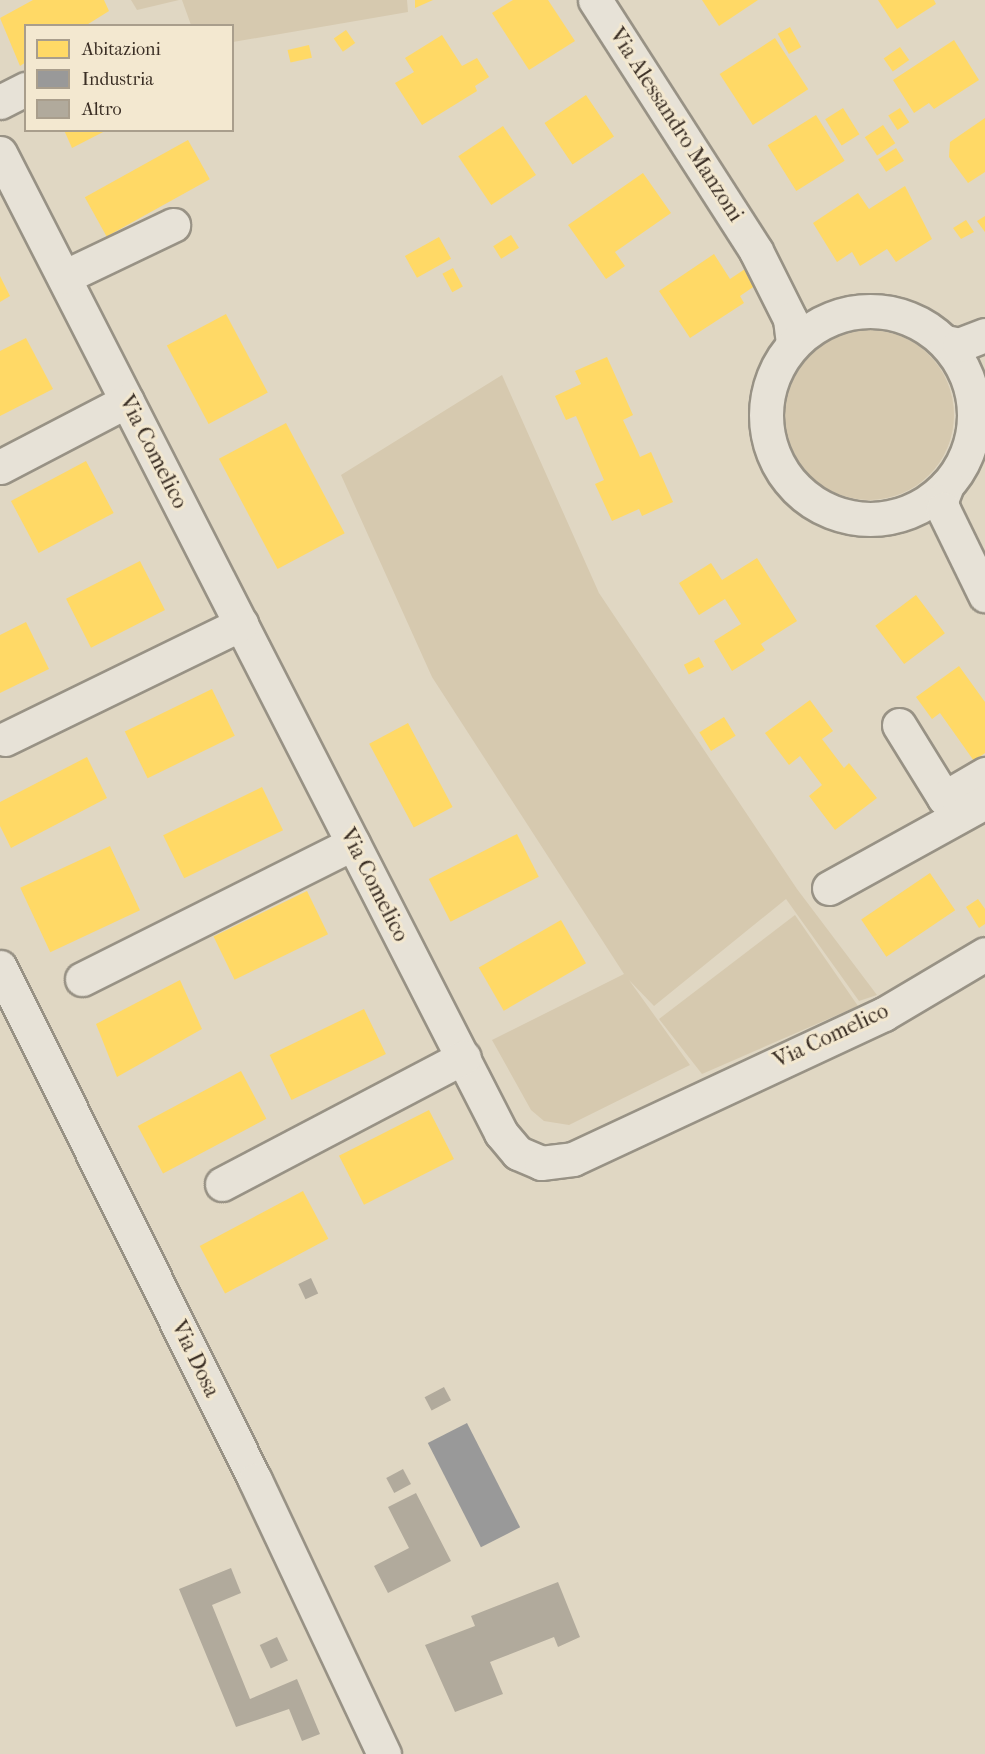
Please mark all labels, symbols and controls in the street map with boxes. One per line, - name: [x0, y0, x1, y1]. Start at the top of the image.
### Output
- street label: Via Alessandro Manzoni: [603, 23, 749, 227]
- legend: [24, 24, 234, 132]
- text: Abitazioni: [82, 39, 161, 60]
- text: Industria: [82, 69, 154, 90]
- text: Altro: [82, 99, 122, 120]
- street label: Via Comelico: [113, 391, 193, 513]
- street label: Via Comelico: [334, 824, 414, 946]
- street label: Via Comelico: [769, 998, 893, 1074]
- street label: Via Dosa: [165, 1316, 225, 1402]

